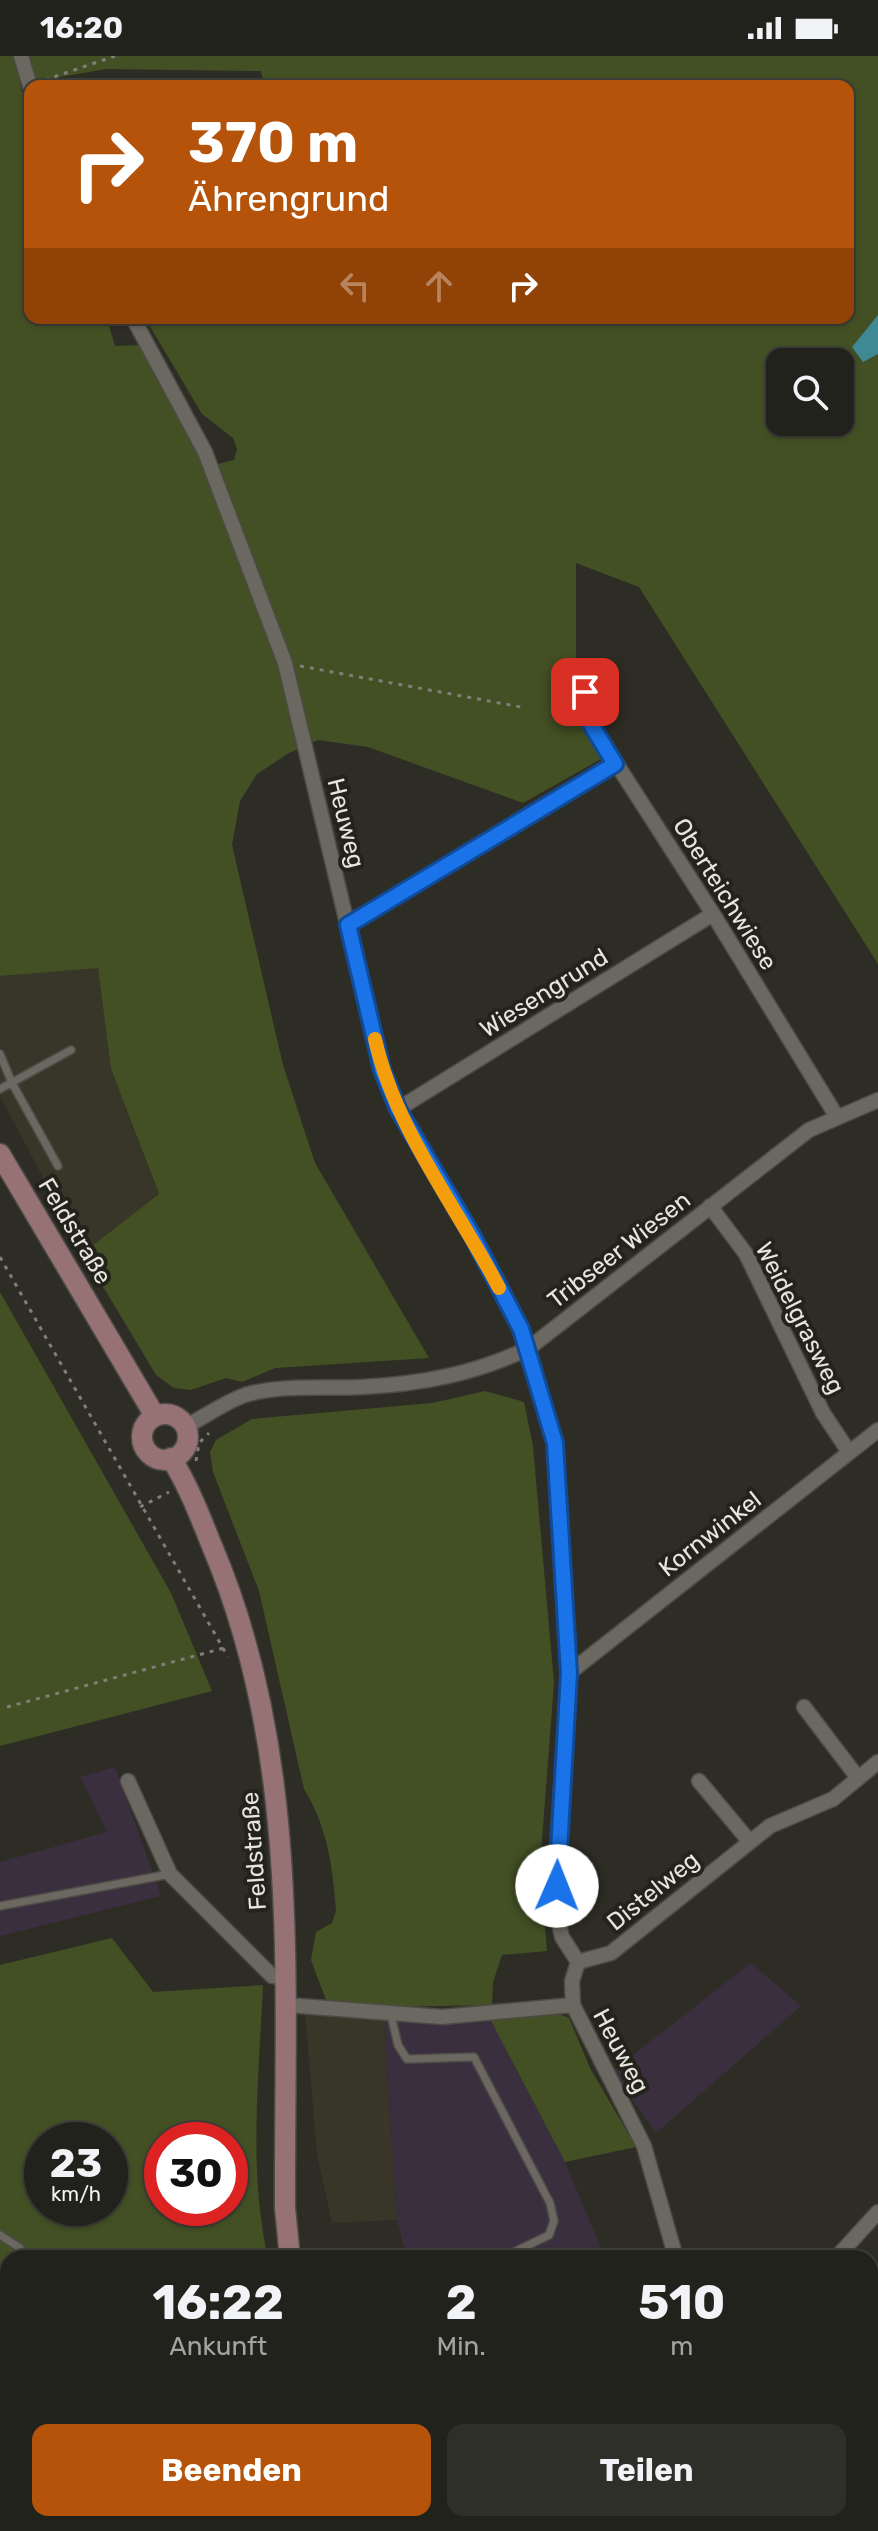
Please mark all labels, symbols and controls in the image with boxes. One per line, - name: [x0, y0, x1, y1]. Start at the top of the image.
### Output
- text: 16:20: [40, 10, 123, 46]
- text: 370 m: [188, 110, 358, 176]
- icon: right: [56, 112, 160, 216]
- text: Ährengrund: [188, 177, 389, 220]
- icon: left: [333, 264, 377, 308]
- icon: ahead: [417, 264, 461, 308]
- icon: right: [501, 264, 545, 308]
- map controls: [766, 348, 854, 436]
- button: search: [766, 348, 854, 436]
- pin: [551, 658, 619, 726]
- icon: arrive: [563, 670, 607, 714]
- street label: Heuweg: [321, 775, 371, 871]
- street label: Oberteichwiese: [667, 813, 783, 975]
- street label: Wiesengrund: [475, 943, 613, 1043]
- street label: Feldstraße: [32, 1173, 118, 1289]
- street label: Tribseer Wiesen: [542, 1186, 696, 1314]
- street label: Weidelgrasweg: [750, 1237, 850, 1399]
- street label: Kornwinkel: [653, 1486, 767, 1582]
- street label: Feldstraße: [236, 1791, 272, 1911]
- position arrow: [515, 1844, 599, 1928]
- street label: Distelweg: [601, 1846, 705, 1936]
- street label: Heuweg: [587, 2004, 655, 2098]
- speed limit sign: 30: [144, 2122, 248, 2226]
- text: 23: [50, 2140, 102, 2187]
- text: km/h: [51, 2182, 101, 2206]
- text: 16:22: [153, 2274, 284, 2331]
- text: 2: [446, 2274, 477, 2331]
- text: 510: [638, 2274, 725, 2331]
- text: Ankunft: [169, 2331, 267, 2362]
- text: Min.: [437, 2331, 486, 2362]
- text: m: [670, 2331, 693, 2362]
- button: Beenden: [32, 2424, 431, 2516]
- button: Teilen: [447, 2424, 846, 2516]

